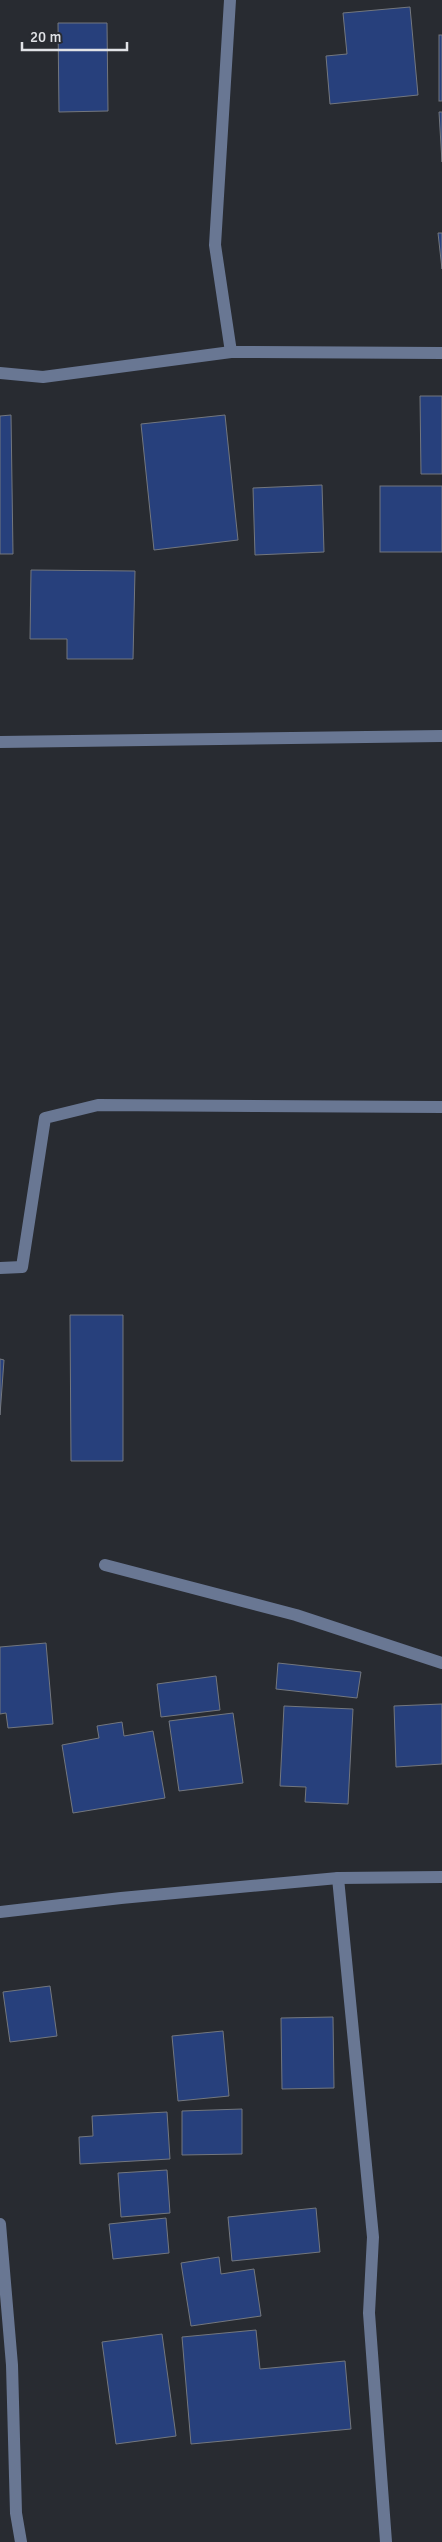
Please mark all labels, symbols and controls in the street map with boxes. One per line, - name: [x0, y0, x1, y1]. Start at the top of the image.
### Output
- scale bar: [22, 20, 128, 52]
- text: 20 m: [30, 28, 61, 46]

